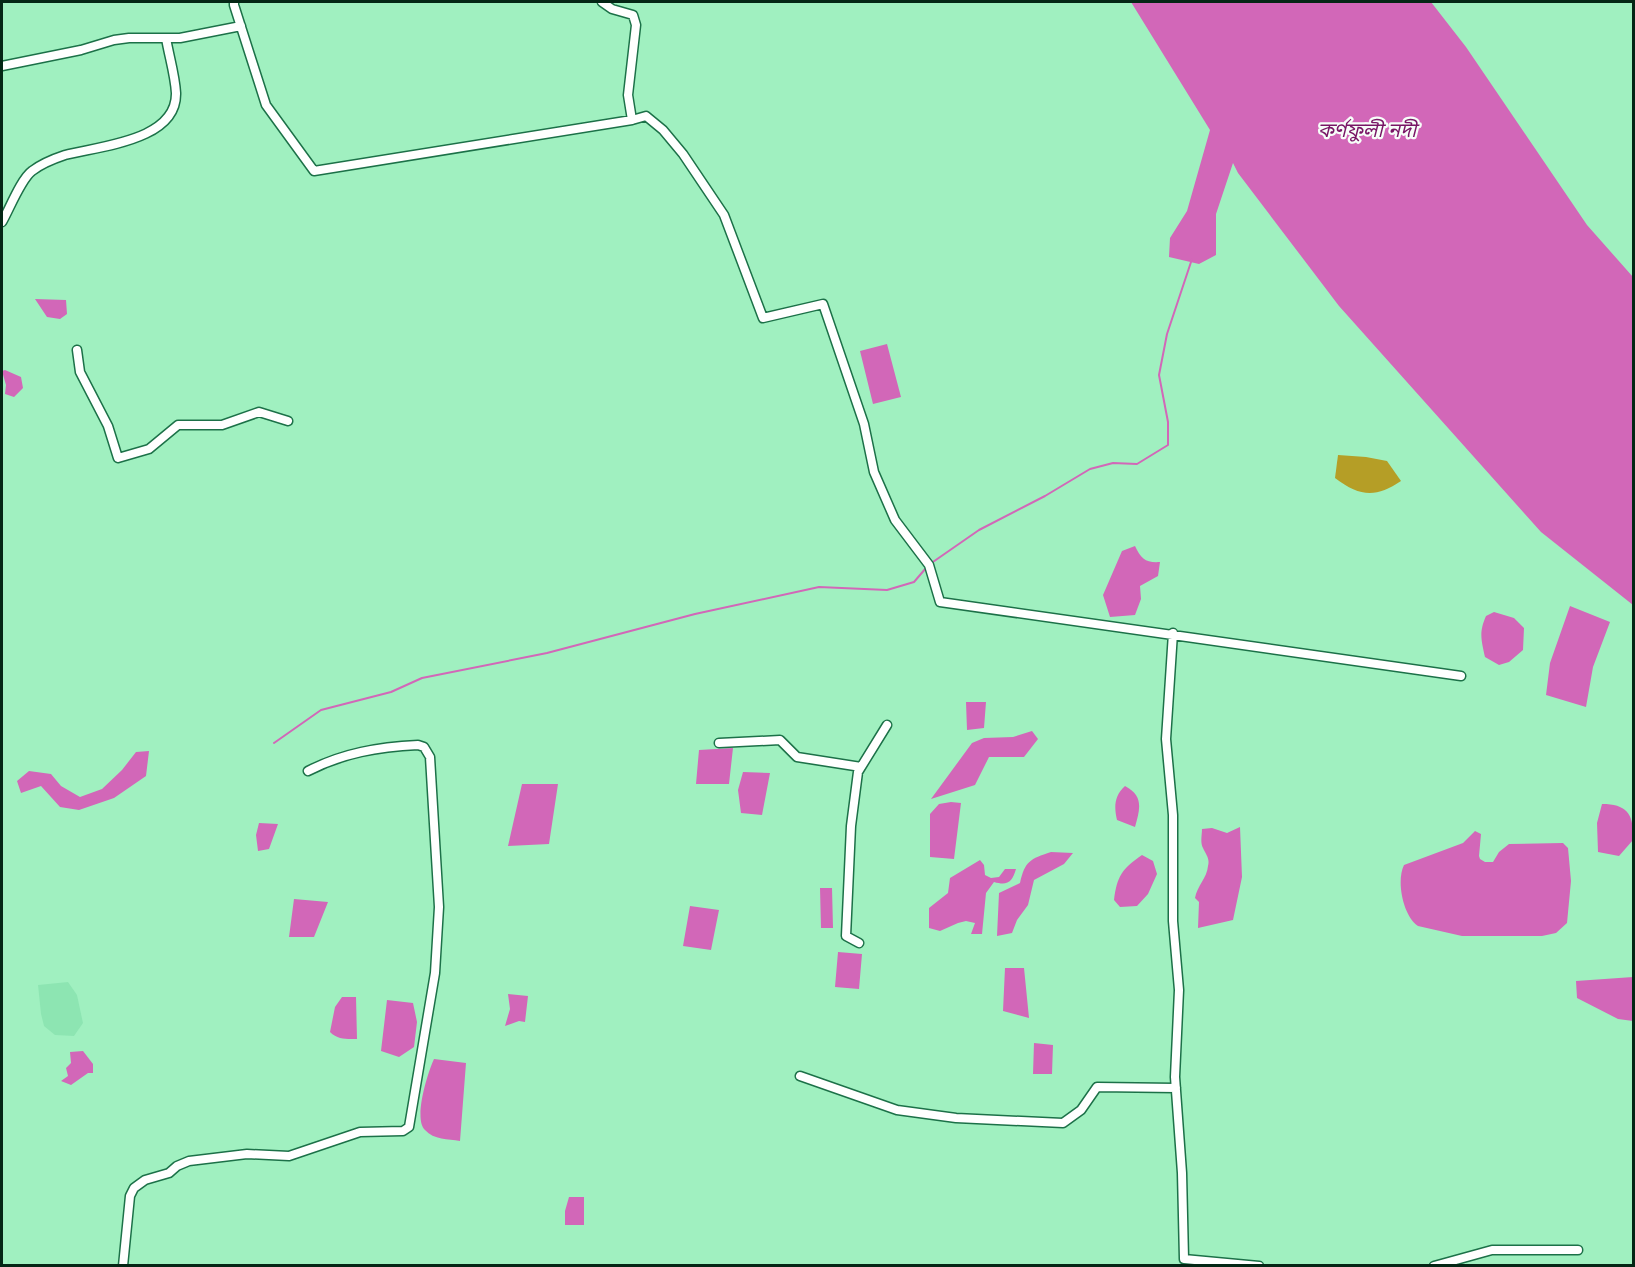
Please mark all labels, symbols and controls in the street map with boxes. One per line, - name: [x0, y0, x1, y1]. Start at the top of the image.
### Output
- water label: কর্ণফুলী নদী: [1318, 117, 1420, 143]

